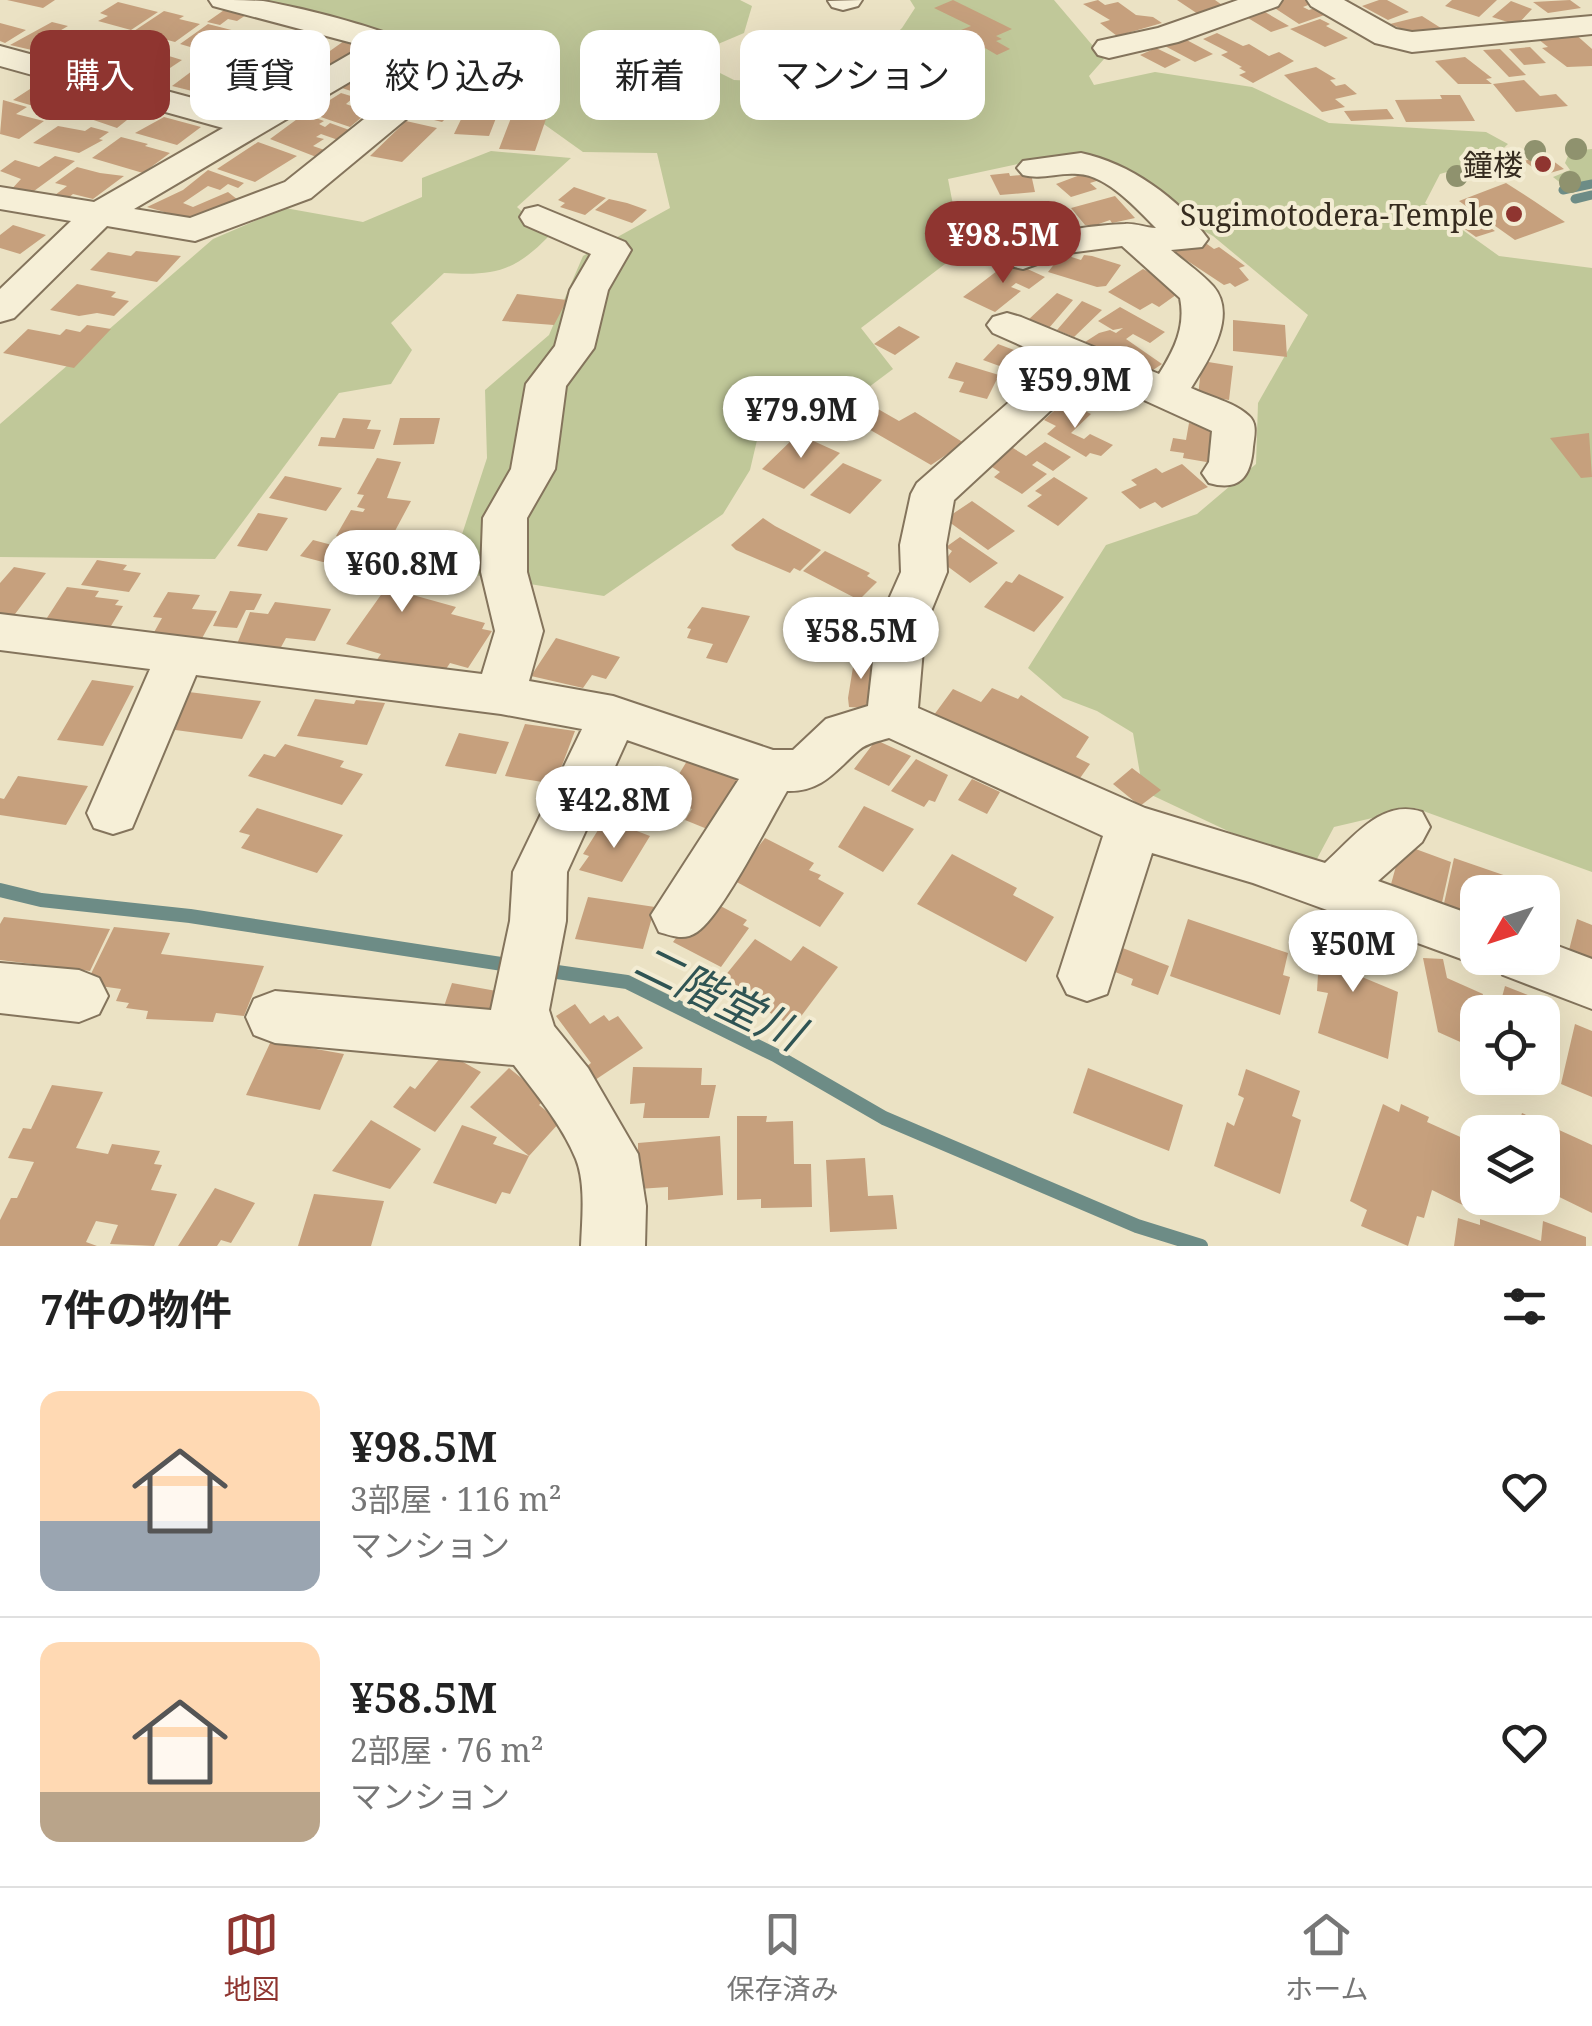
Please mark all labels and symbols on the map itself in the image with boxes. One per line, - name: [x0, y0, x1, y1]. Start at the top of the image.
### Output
- place label: 鐘楼: [1463, 144, 1523, 185]
- marker: 鐘楼: [1532, 153, 1554, 175]
- place label: Sugimotodera-Temple: [1180, 194, 1494, 235]
- pin: ¥98.5M: [922, 201, 1084, 286]
- marker: Sugimotodera-Temple: [1503, 203, 1525, 225]
- pin: ¥59.9M: [994, 346, 1156, 431]
- pin: ¥79.9M: [720, 376, 882, 461]
- pin: ¥60.8M: [321, 530, 483, 615]
- pin: ¥58.5M: [780, 597, 942, 682]
- pin: ¥42.8M: [533, 766, 695, 851]
- north arrow: [1460, 875, 1560, 975]
- pin: ¥50M: [1294, 910, 1412, 995]
- water label: 二階堂川: [626, 929, 818, 1065]

